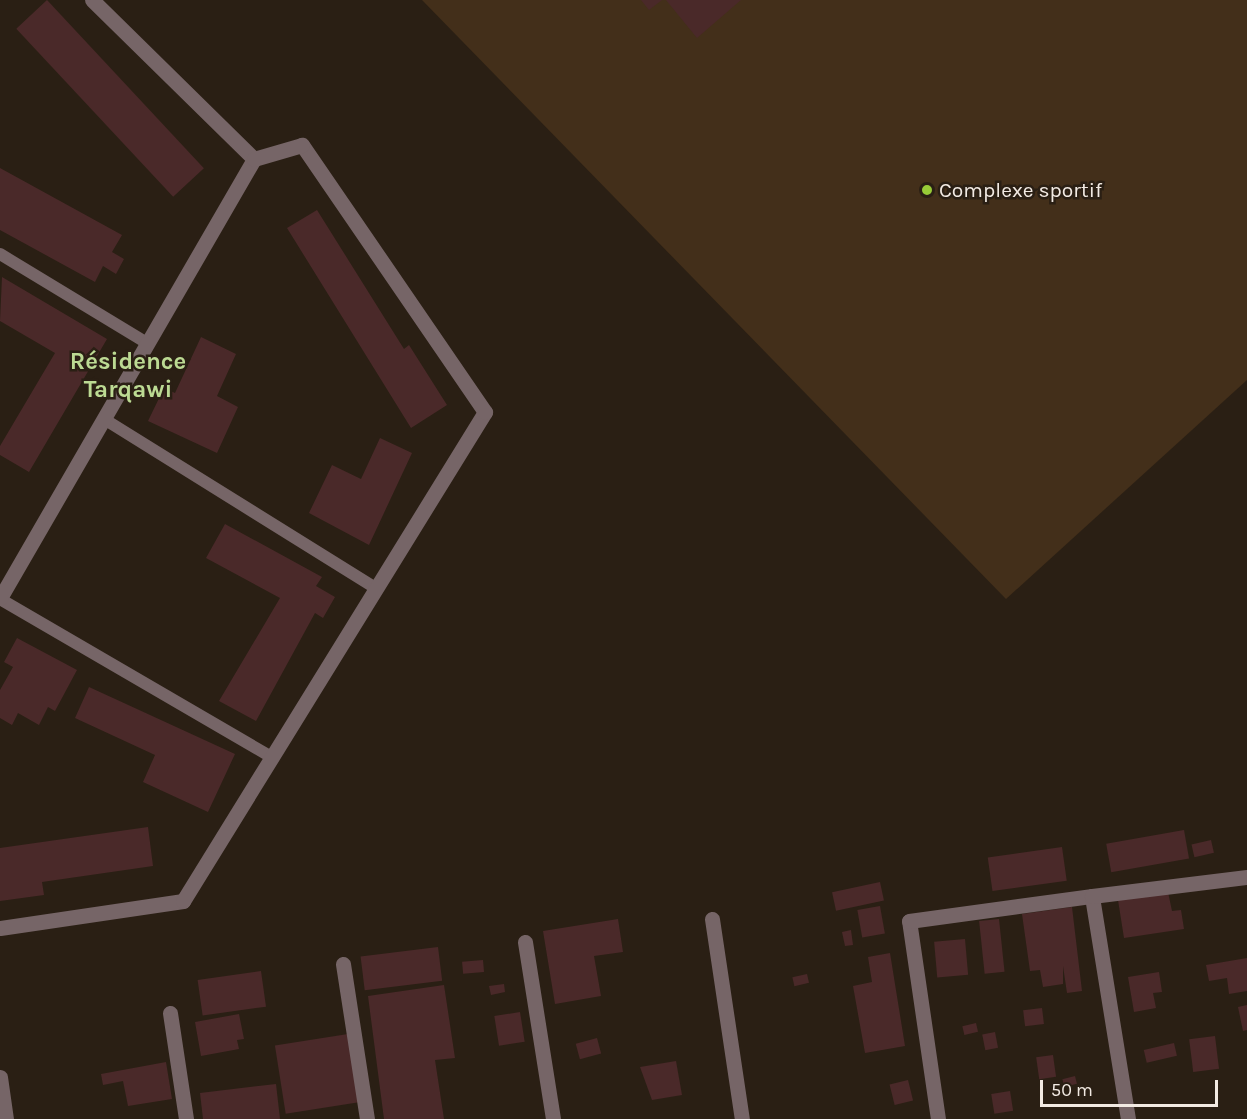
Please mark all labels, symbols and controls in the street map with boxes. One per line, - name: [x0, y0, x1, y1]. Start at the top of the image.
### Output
- place label: Complexe sportif: [939, 177, 1102, 203]
- marker: Complexe sportif: [920, 183, 934, 197]
- district label: Résidence Tarqawi: [70, 348, 186, 404]
- scale bar: [1043, 1068, 1222, 1106]
- text: 50 m: [1051, 1079, 1093, 1101]

